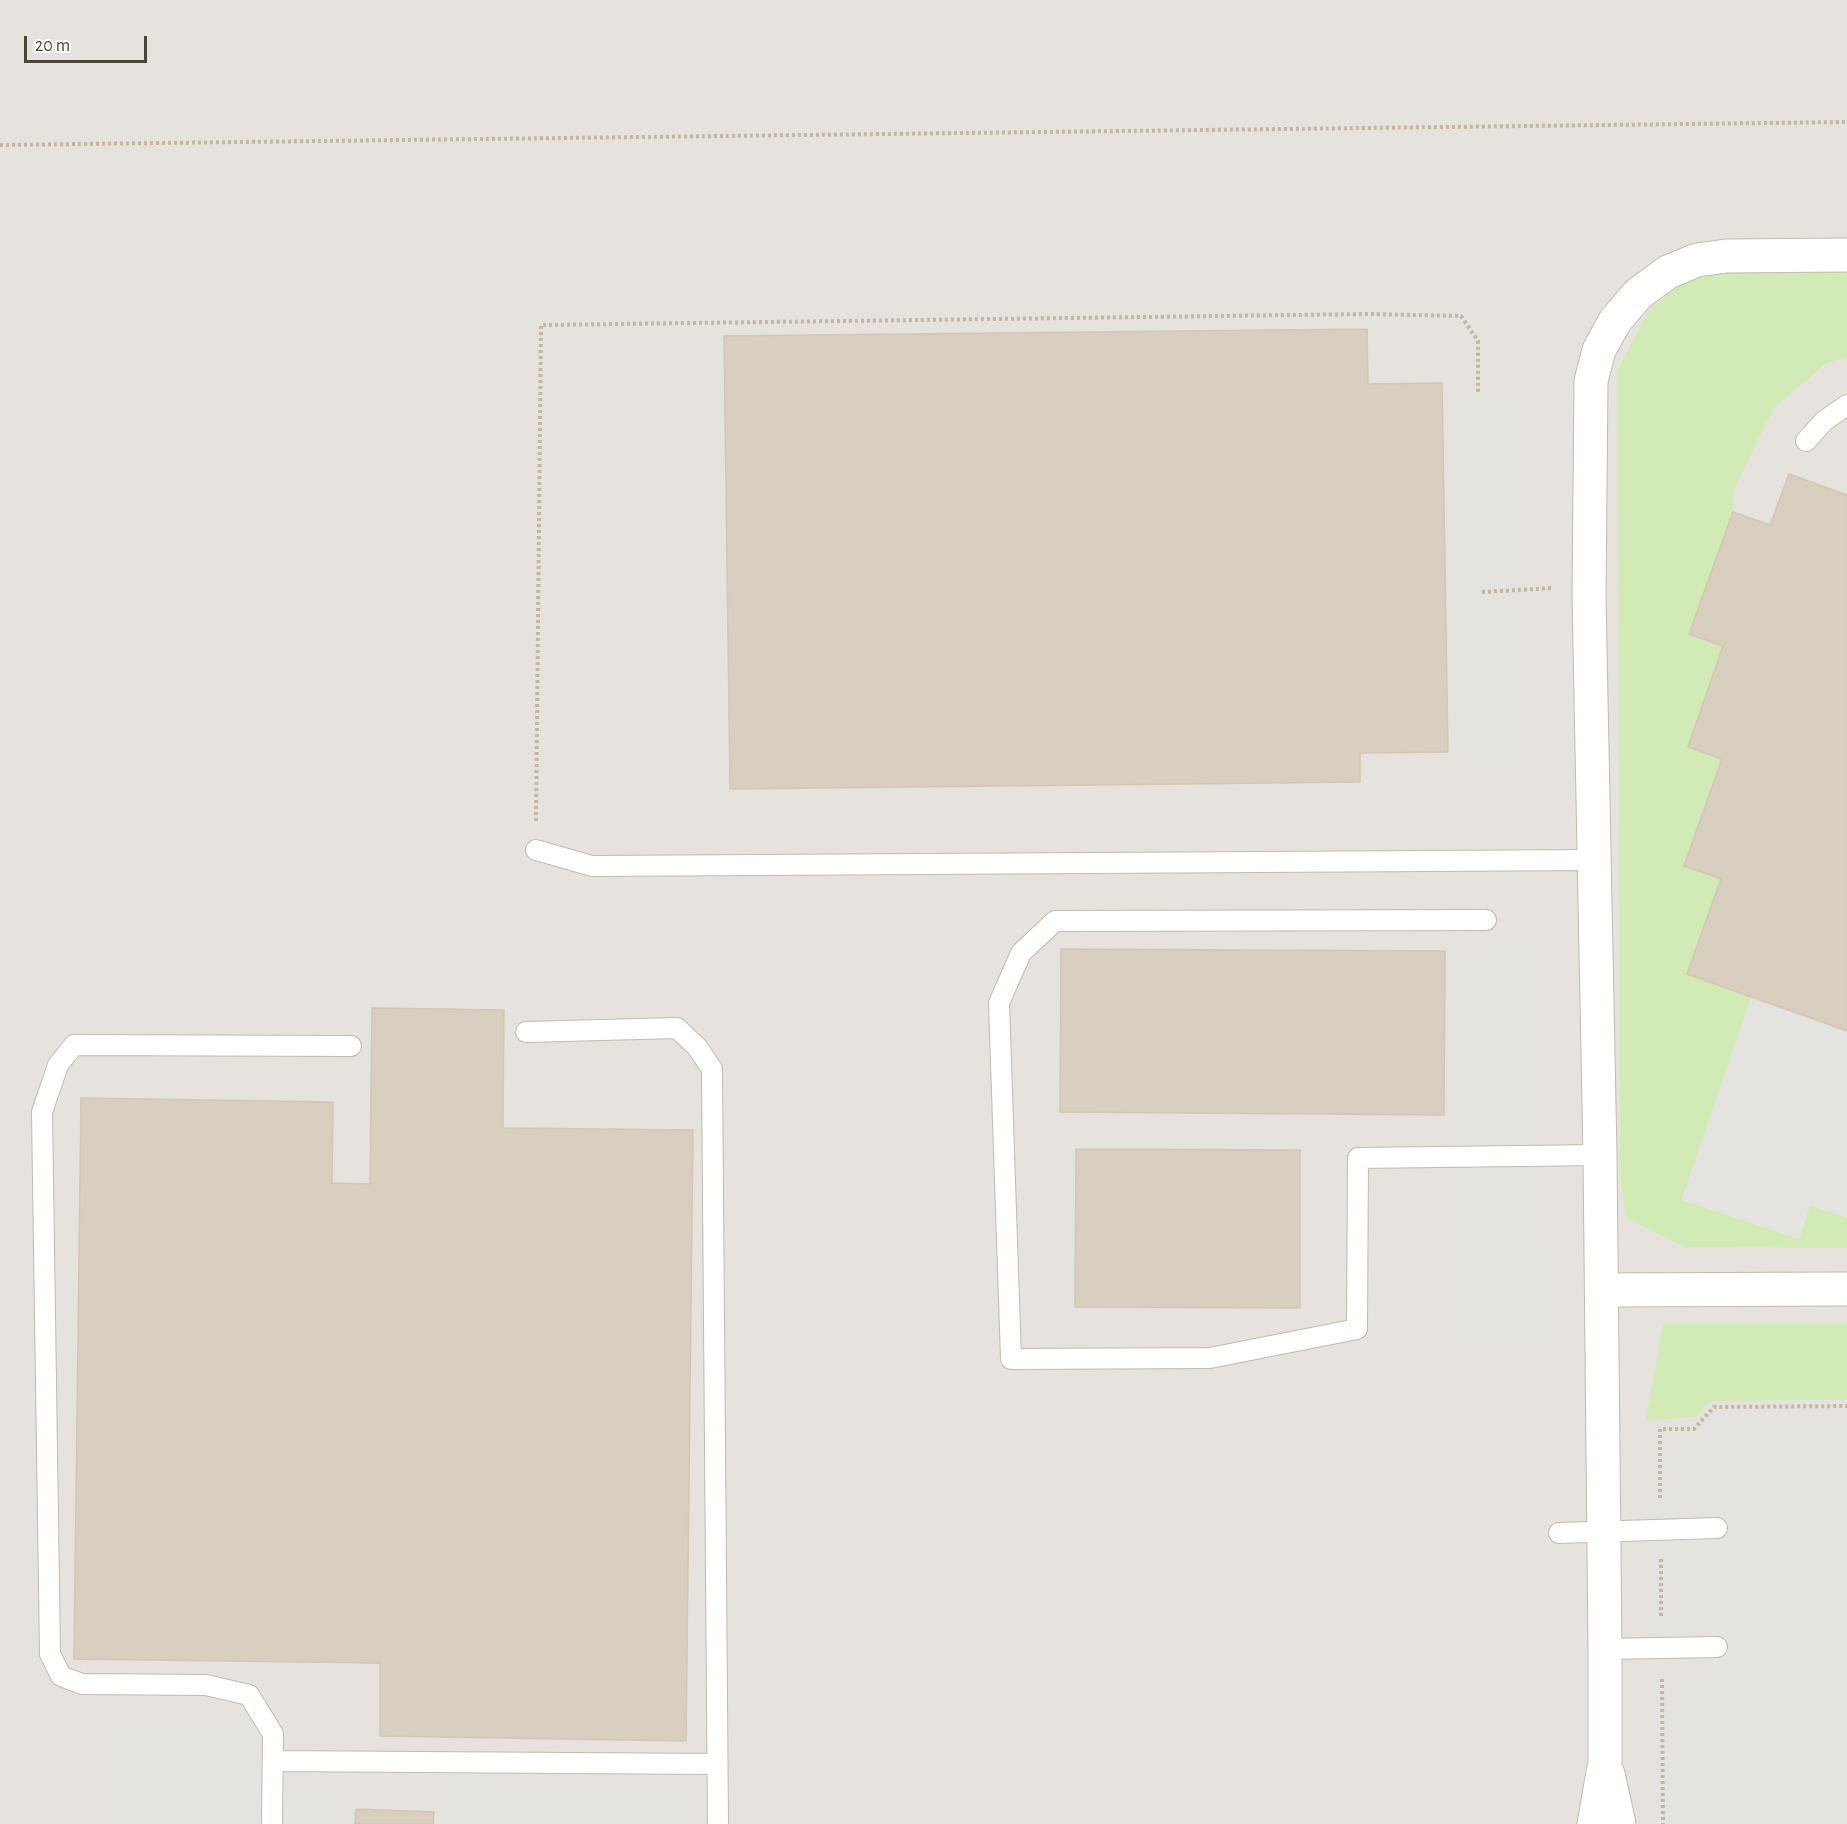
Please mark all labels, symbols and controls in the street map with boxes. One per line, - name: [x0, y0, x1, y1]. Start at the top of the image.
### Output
- scale bar: [27, 24, 150, 62]
- text: 20 m: [35, 37, 70, 55]

